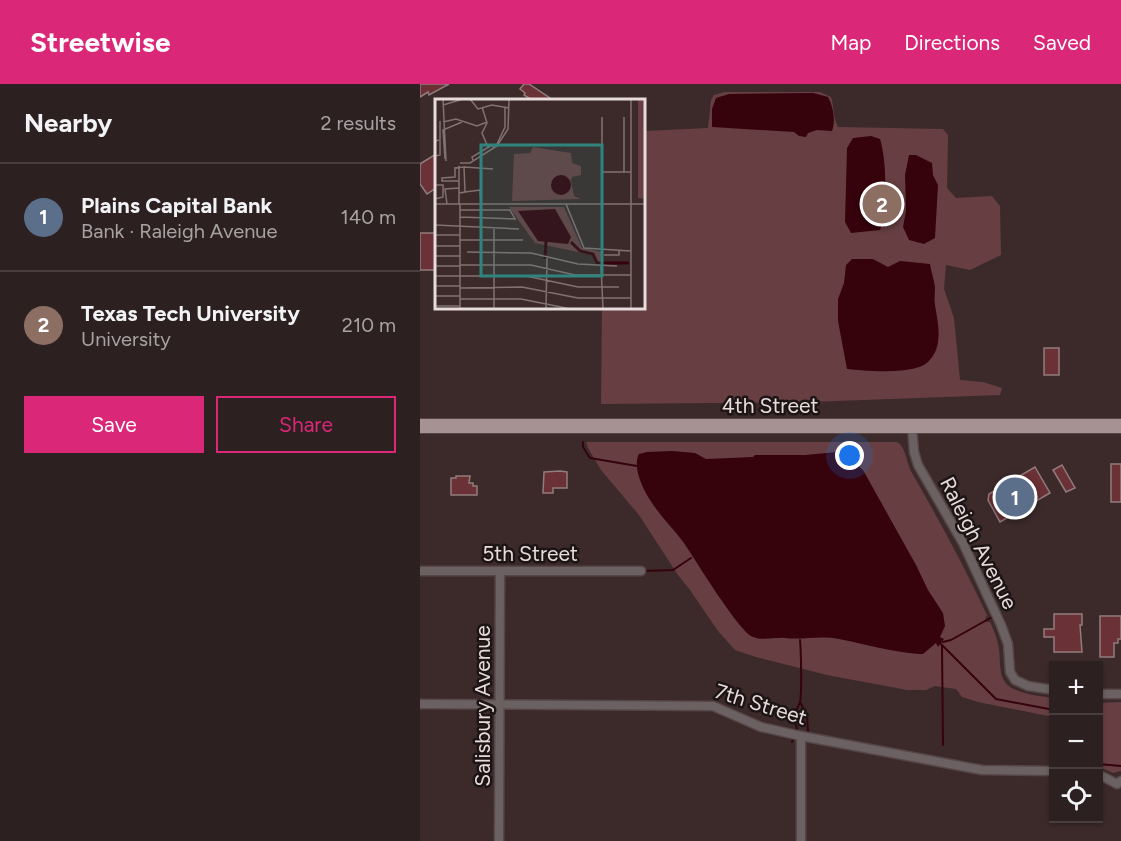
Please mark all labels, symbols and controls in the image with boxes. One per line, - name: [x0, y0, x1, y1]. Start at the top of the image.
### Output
- text: Streetwise: [30, 25, 170, 59]
- text: Map: [830, 30, 871, 55]
- text: Directions: [904, 30, 1000, 55]
- text: Saved: [1033, 30, 1091, 55]
- inset map: [435, 99, 645, 309]
- text: Nearby: [24, 107, 112, 139]
- text: 2 results: [320, 111, 396, 135]
- pin: 2: [862, 182, 902, 226]
- text: Plains Capital Bank: [81, 192, 272, 219]
- text: 1: [39, 205, 48, 229]
- text: 140 m: [341, 205, 396, 229]
- text: Bank · Raleigh Avenue: [81, 219, 277, 243]
- text: Texas Tech University: [81, 300, 300, 327]
- text: 2: [38, 313, 49, 337]
- text: 210 m: [342, 313, 396, 337]
- text: University: [81, 327, 171, 351]
- street label: 4th Street: [722, 393, 818, 418]
- button: Save: [24, 396, 204, 453]
- button: Share: [216, 396, 396, 453]
- your location: [835, 441, 864, 470]
- street label: Raleigh Avenue: [935, 473, 1023, 613]
- pin: 1: [996, 474, 1034, 520]
- street label: 5th Street: [482, 541, 578, 566]
- street label: Salisbury Avenue: [470, 625, 495, 787]
- map controls: [1049, 661, 1103, 823]
- button: +: [1049, 661, 1103, 715]
- street label: 7th Street: [712, 678, 810, 730]
- button: −: [1049, 715, 1103, 769]
- button: locate: [1049, 769, 1103, 823]

